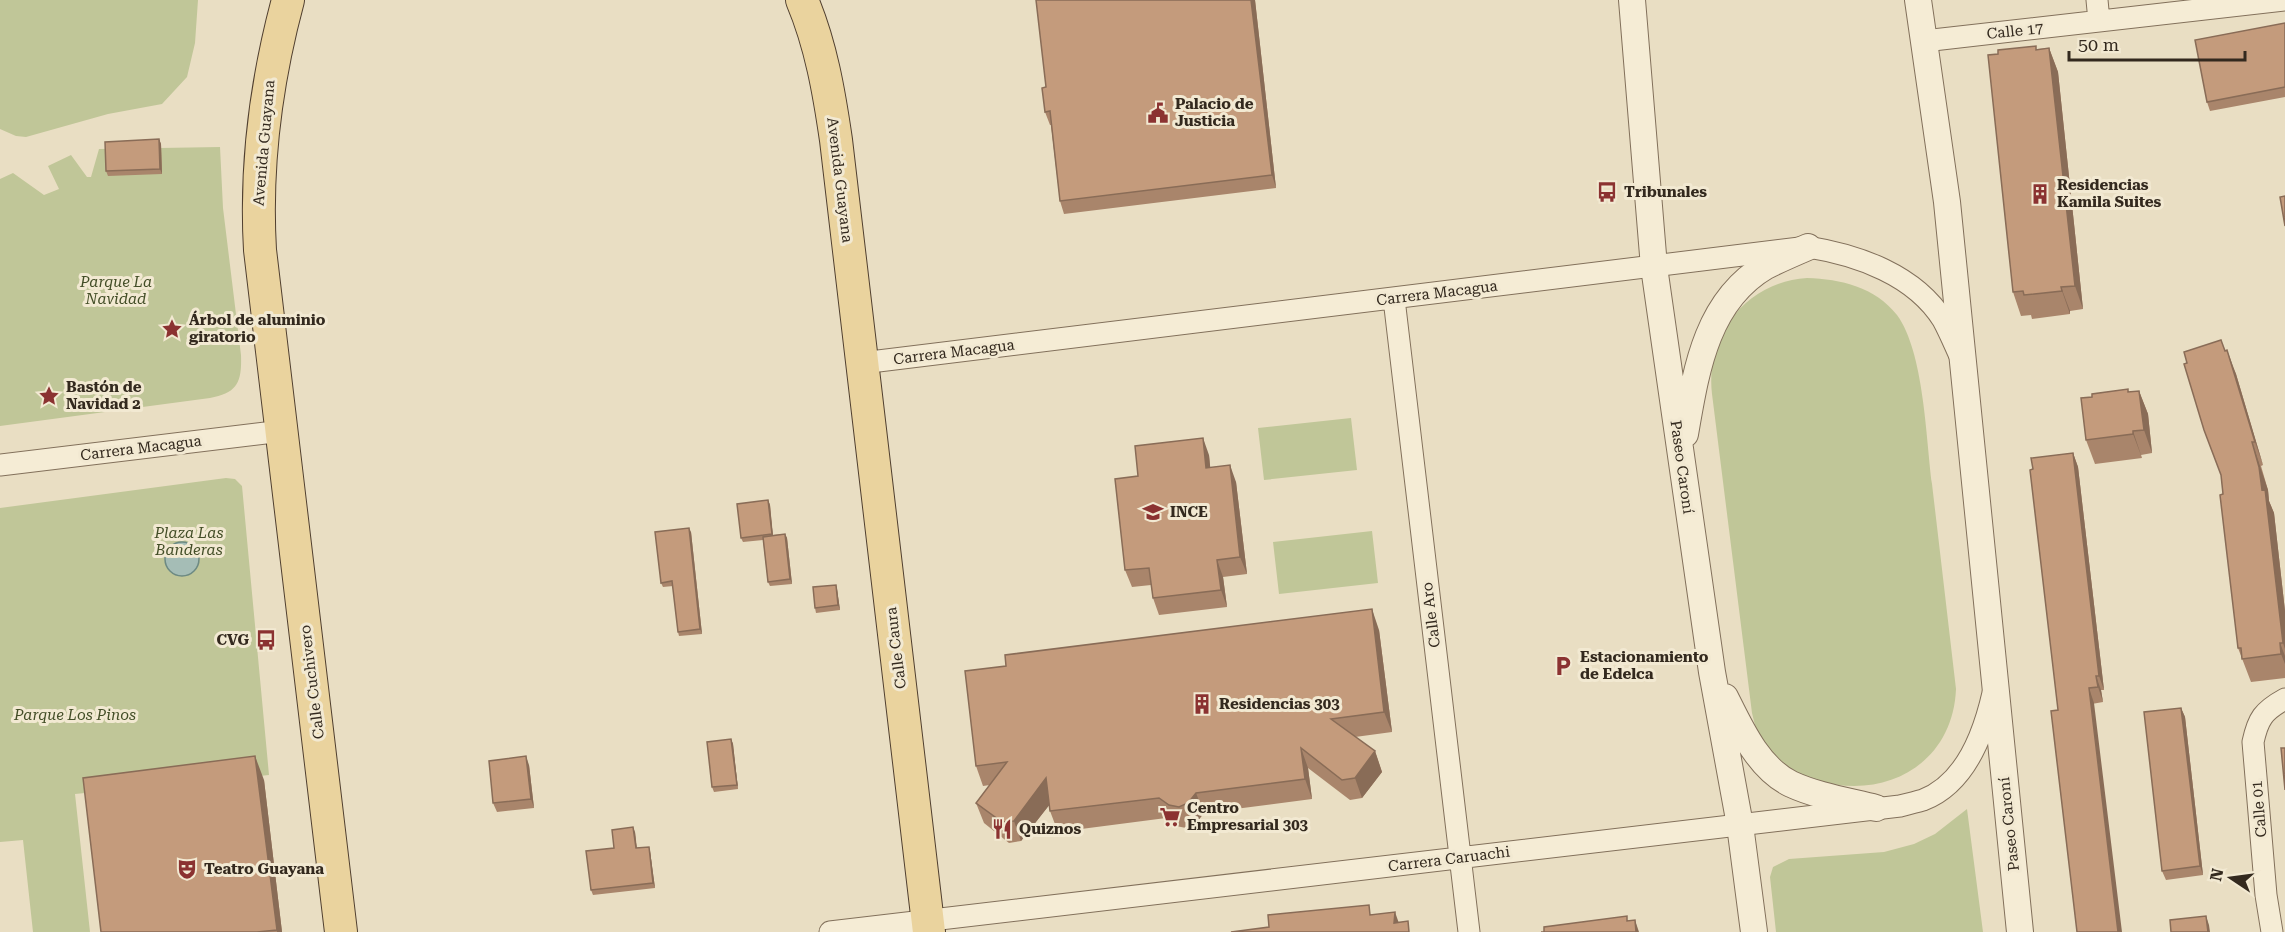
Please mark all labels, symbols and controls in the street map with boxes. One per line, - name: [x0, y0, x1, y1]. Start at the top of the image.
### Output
- street label: Calle 17: [1986, 19, 2044, 43]
- scale bar: [2069, 24, 2244, 62]
- text: 50 m: [2078, 34, 2119, 55]
- street label: Avenida Guayana: [250, 79, 278, 207]
- place label: Palacio de Justicia: [1175, 95, 1254, 130]
- public building icon: Palacio de Justicia: [1146, 101, 1170, 125]
- street label: Avenida Guayana: [823, 116, 857, 244]
- place label: Residencias Kamila Suites: [2057, 176, 2162, 211]
- bus stop icon: Tribunales: [1595, 180, 1619, 204]
- building icon: Residencias Kamila Suites: [2028, 182, 2052, 206]
- place label: Tribunales: [1624, 183, 1707, 201]
- park label: Parque La Navidad: [79, 273, 152, 308]
- street label: Carrera Macagua: [1375, 277, 1499, 309]
- place label: Árbol de aluminio giratorio: [188, 310, 326, 346]
- place icon: Árbol de aluminio giratorio: [160, 317, 184, 341]
- street label: Carrera Macagua: [892, 336, 1016, 368]
- place label: Bastón de Navidad 2: [66, 378, 142, 413]
- place icon: Bastón de Navidad 2: [37, 384, 61, 408]
- street label: Paseo Caroní: [1667, 419, 1698, 515]
- street label: Carrera Macagua: [79, 432, 203, 464]
- school or university icon: INCE: [1141, 500, 1165, 524]
- place label: INCE: [1170, 503, 1208, 521]
- park label: Plaza Las Banderas: [154, 524, 223, 559]
- street label: Calle Aro: [1418, 581, 1444, 649]
- street label: Calle Caura: [882, 606, 910, 690]
- street label: Calle Cuchivero: [296, 624, 328, 740]
- bus stop icon: CVG: [254, 628, 278, 652]
- place label: CVG: [216, 631, 249, 649]
- place label: Estacionamiento de Edelca: [1580, 648, 1709, 683]
- parking icon: Estacionamiento de Edelca: [1551, 654, 1575, 678]
- building icon: Residencias 303: [1190, 692, 1214, 716]
- place label: Residencias 303: [1219, 695, 1340, 713]
- park label: Parque Los Pinos: [13, 706, 136, 724]
- street label: Paseo Caroní: [1995, 776, 2023, 872]
- street label: Calle 01: [2248, 780, 2270, 838]
- place label: Centro Empresarial 303: [1187, 799, 1309, 834]
- supermarket icon: Centro Empresarial 303: [1158, 805, 1182, 829]
- restaurant icon: Quiznos: [990, 817, 1014, 841]
- place label: Quiznos: [1019, 820, 1081, 838]
- street label: Carrera Caruachi: [1387, 843, 1511, 875]
- north arrow: [2201, 848, 2261, 908]
- theatre icon: Teatro Guayana: [175, 857, 199, 881]
- place label: Teatro Guayana: [204, 860, 324, 878]
- text: N: [2206, 867, 2228, 883]

